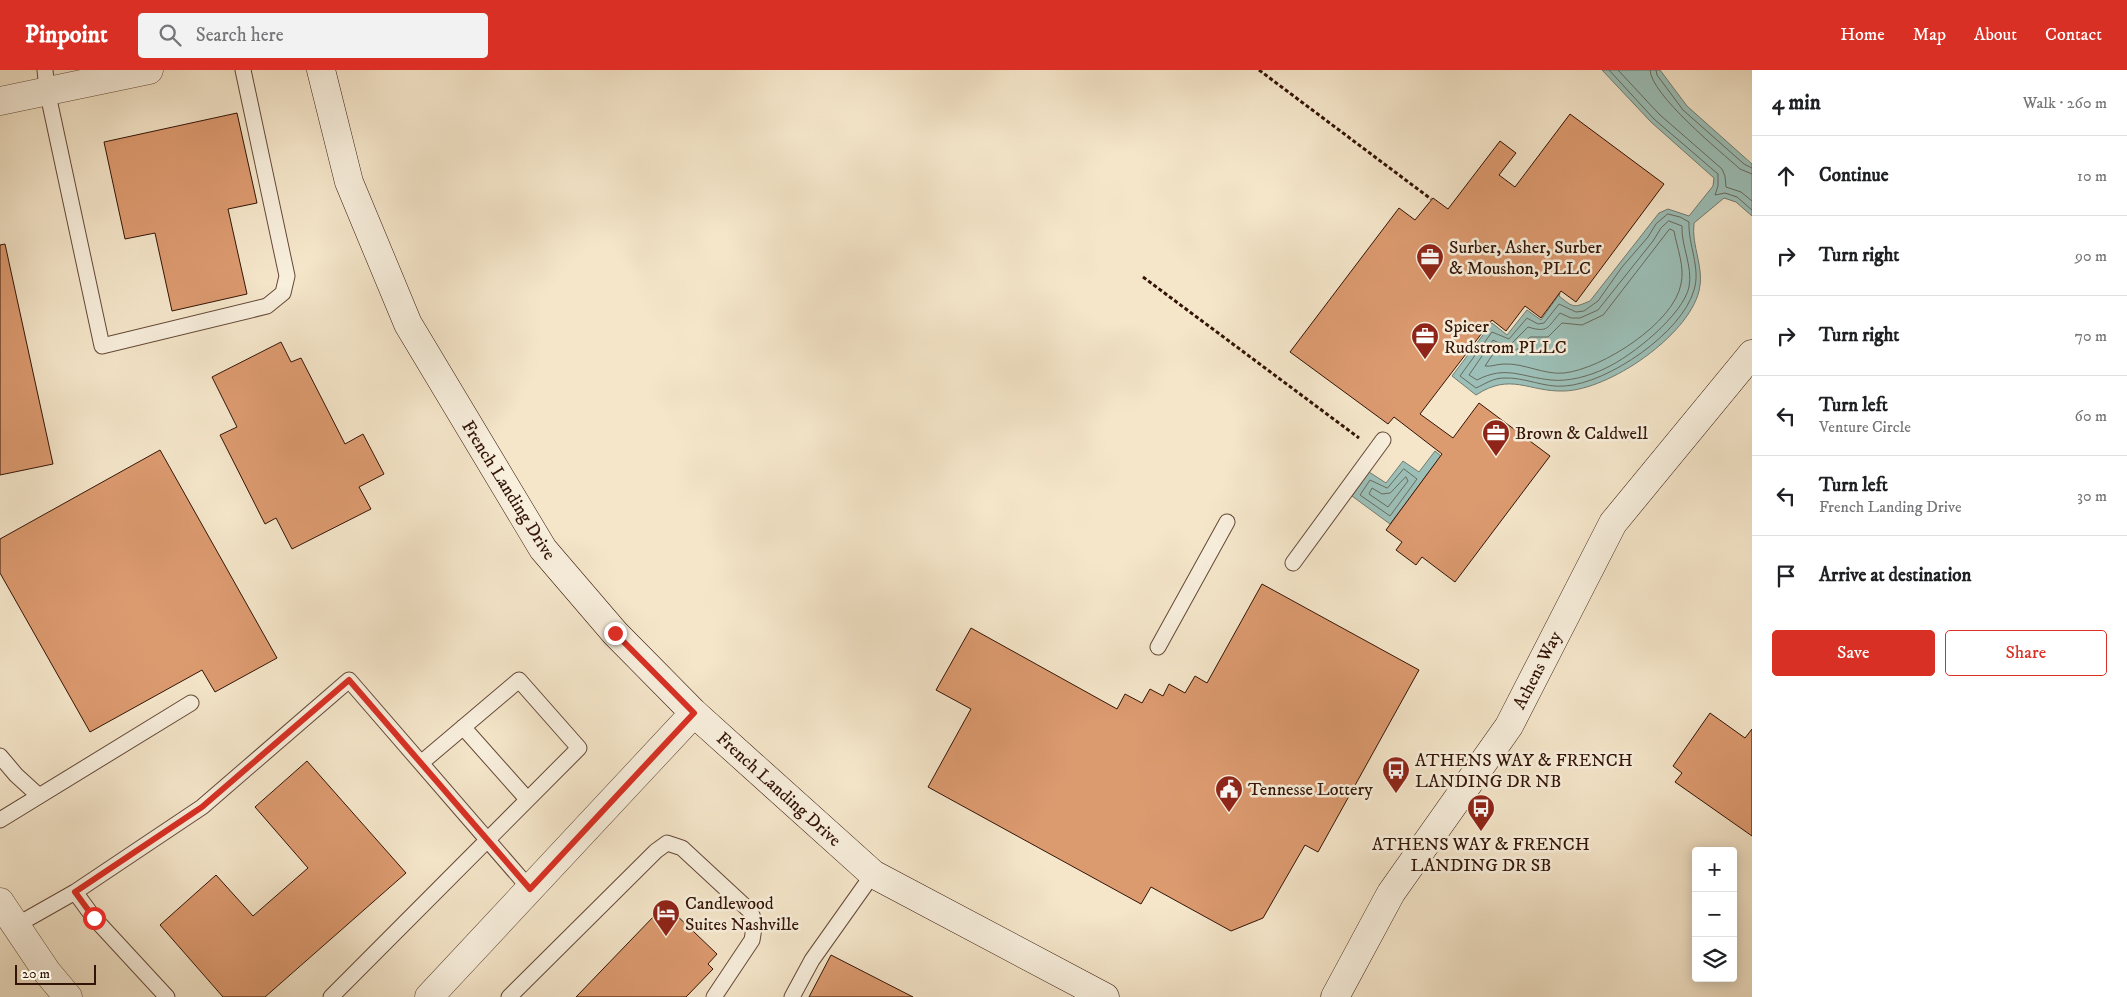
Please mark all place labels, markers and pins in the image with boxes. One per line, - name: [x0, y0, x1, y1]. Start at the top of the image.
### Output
- place label: Surber, Asher, Surber & Moushon, PLLC: [1449, 237, 1602, 280]
- office icon: Surber, Asher, Surber & Moushon, PLLC: [1415, 242, 1445, 281]
- place label: Spicer Rudstrom PLLC: [1444, 316, 1567, 359]
- office icon: Spicer Rudstrom PLLC: [1410, 321, 1440, 360]
- office icon: Brown & Caldwell: [1481, 418, 1511, 457]
- place label: Brown & Caldwell: [1515, 423, 1648, 445]
- place label: ATHENS WAY & FRENCH LANDING DR NB: [1415, 750, 1633, 793]
- bus stop icon: ATHENS WAY & FRENCH LANDING DR NB: [1381, 755, 1411, 794]
- public building icon: Tennesse Lottery: [1214, 774, 1244, 813]
- place label: Tennesse Lottery: [1248, 779, 1373, 801]
- bus stop icon: ATHENS WAY & FRENCH LANDING DR SB: [1466, 793, 1496, 832]
- place label: ATHENS WAY & FRENCH LANDING DR SB: [1372, 834, 1590, 877]
- place label: Candlewood Suites Nashville: [685, 893, 799, 936]
- hotel icon: Candlewood Suites Nashville: [651, 898, 681, 937]

